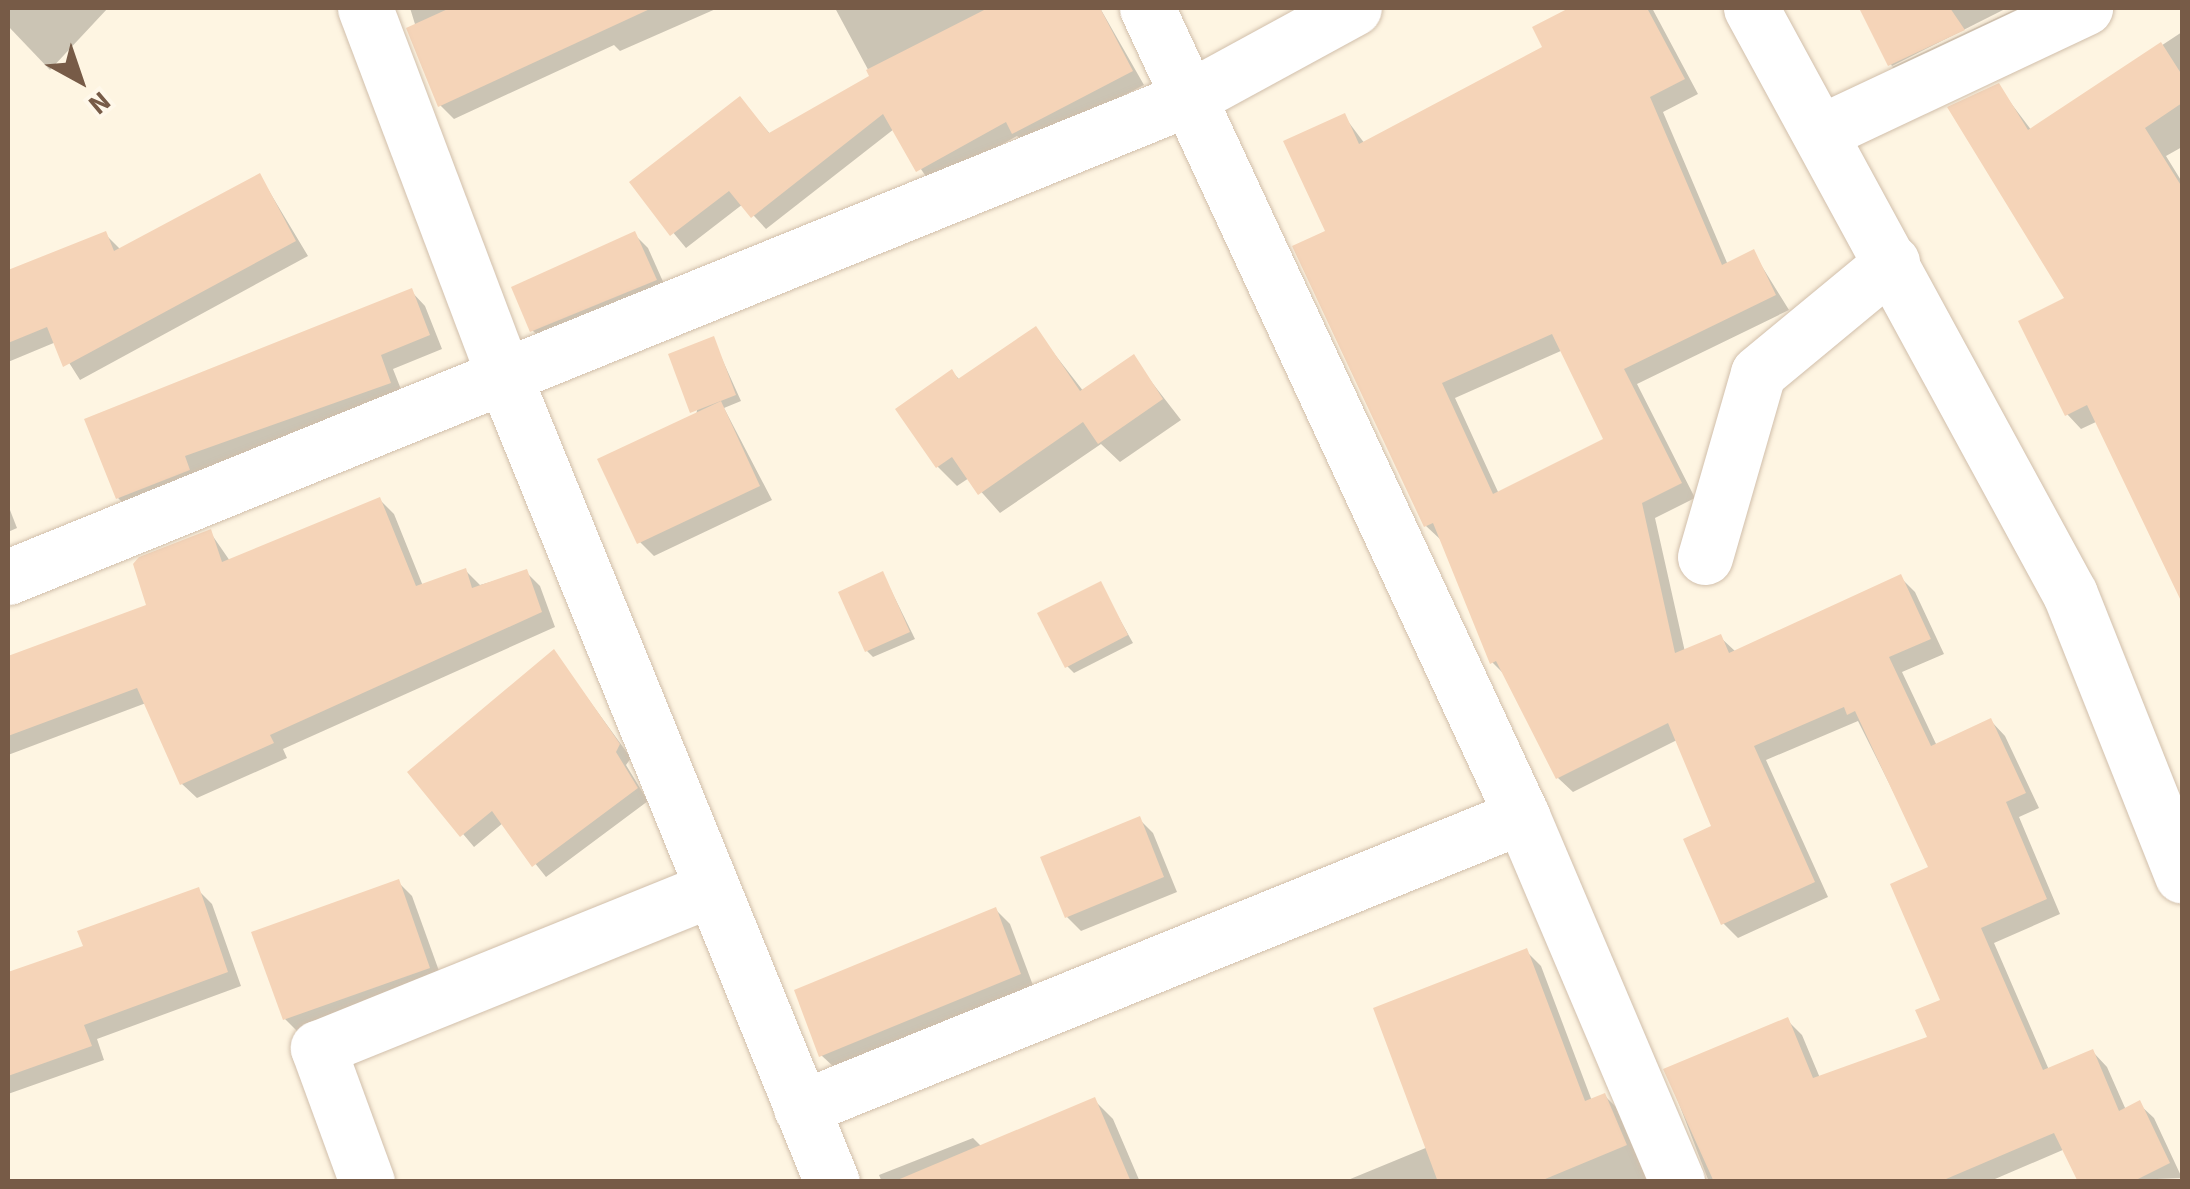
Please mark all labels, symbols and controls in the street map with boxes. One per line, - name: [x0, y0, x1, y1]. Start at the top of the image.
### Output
- north arrow: [30, 30, 130, 130]
- text: N: [79, 82, 119, 124]

